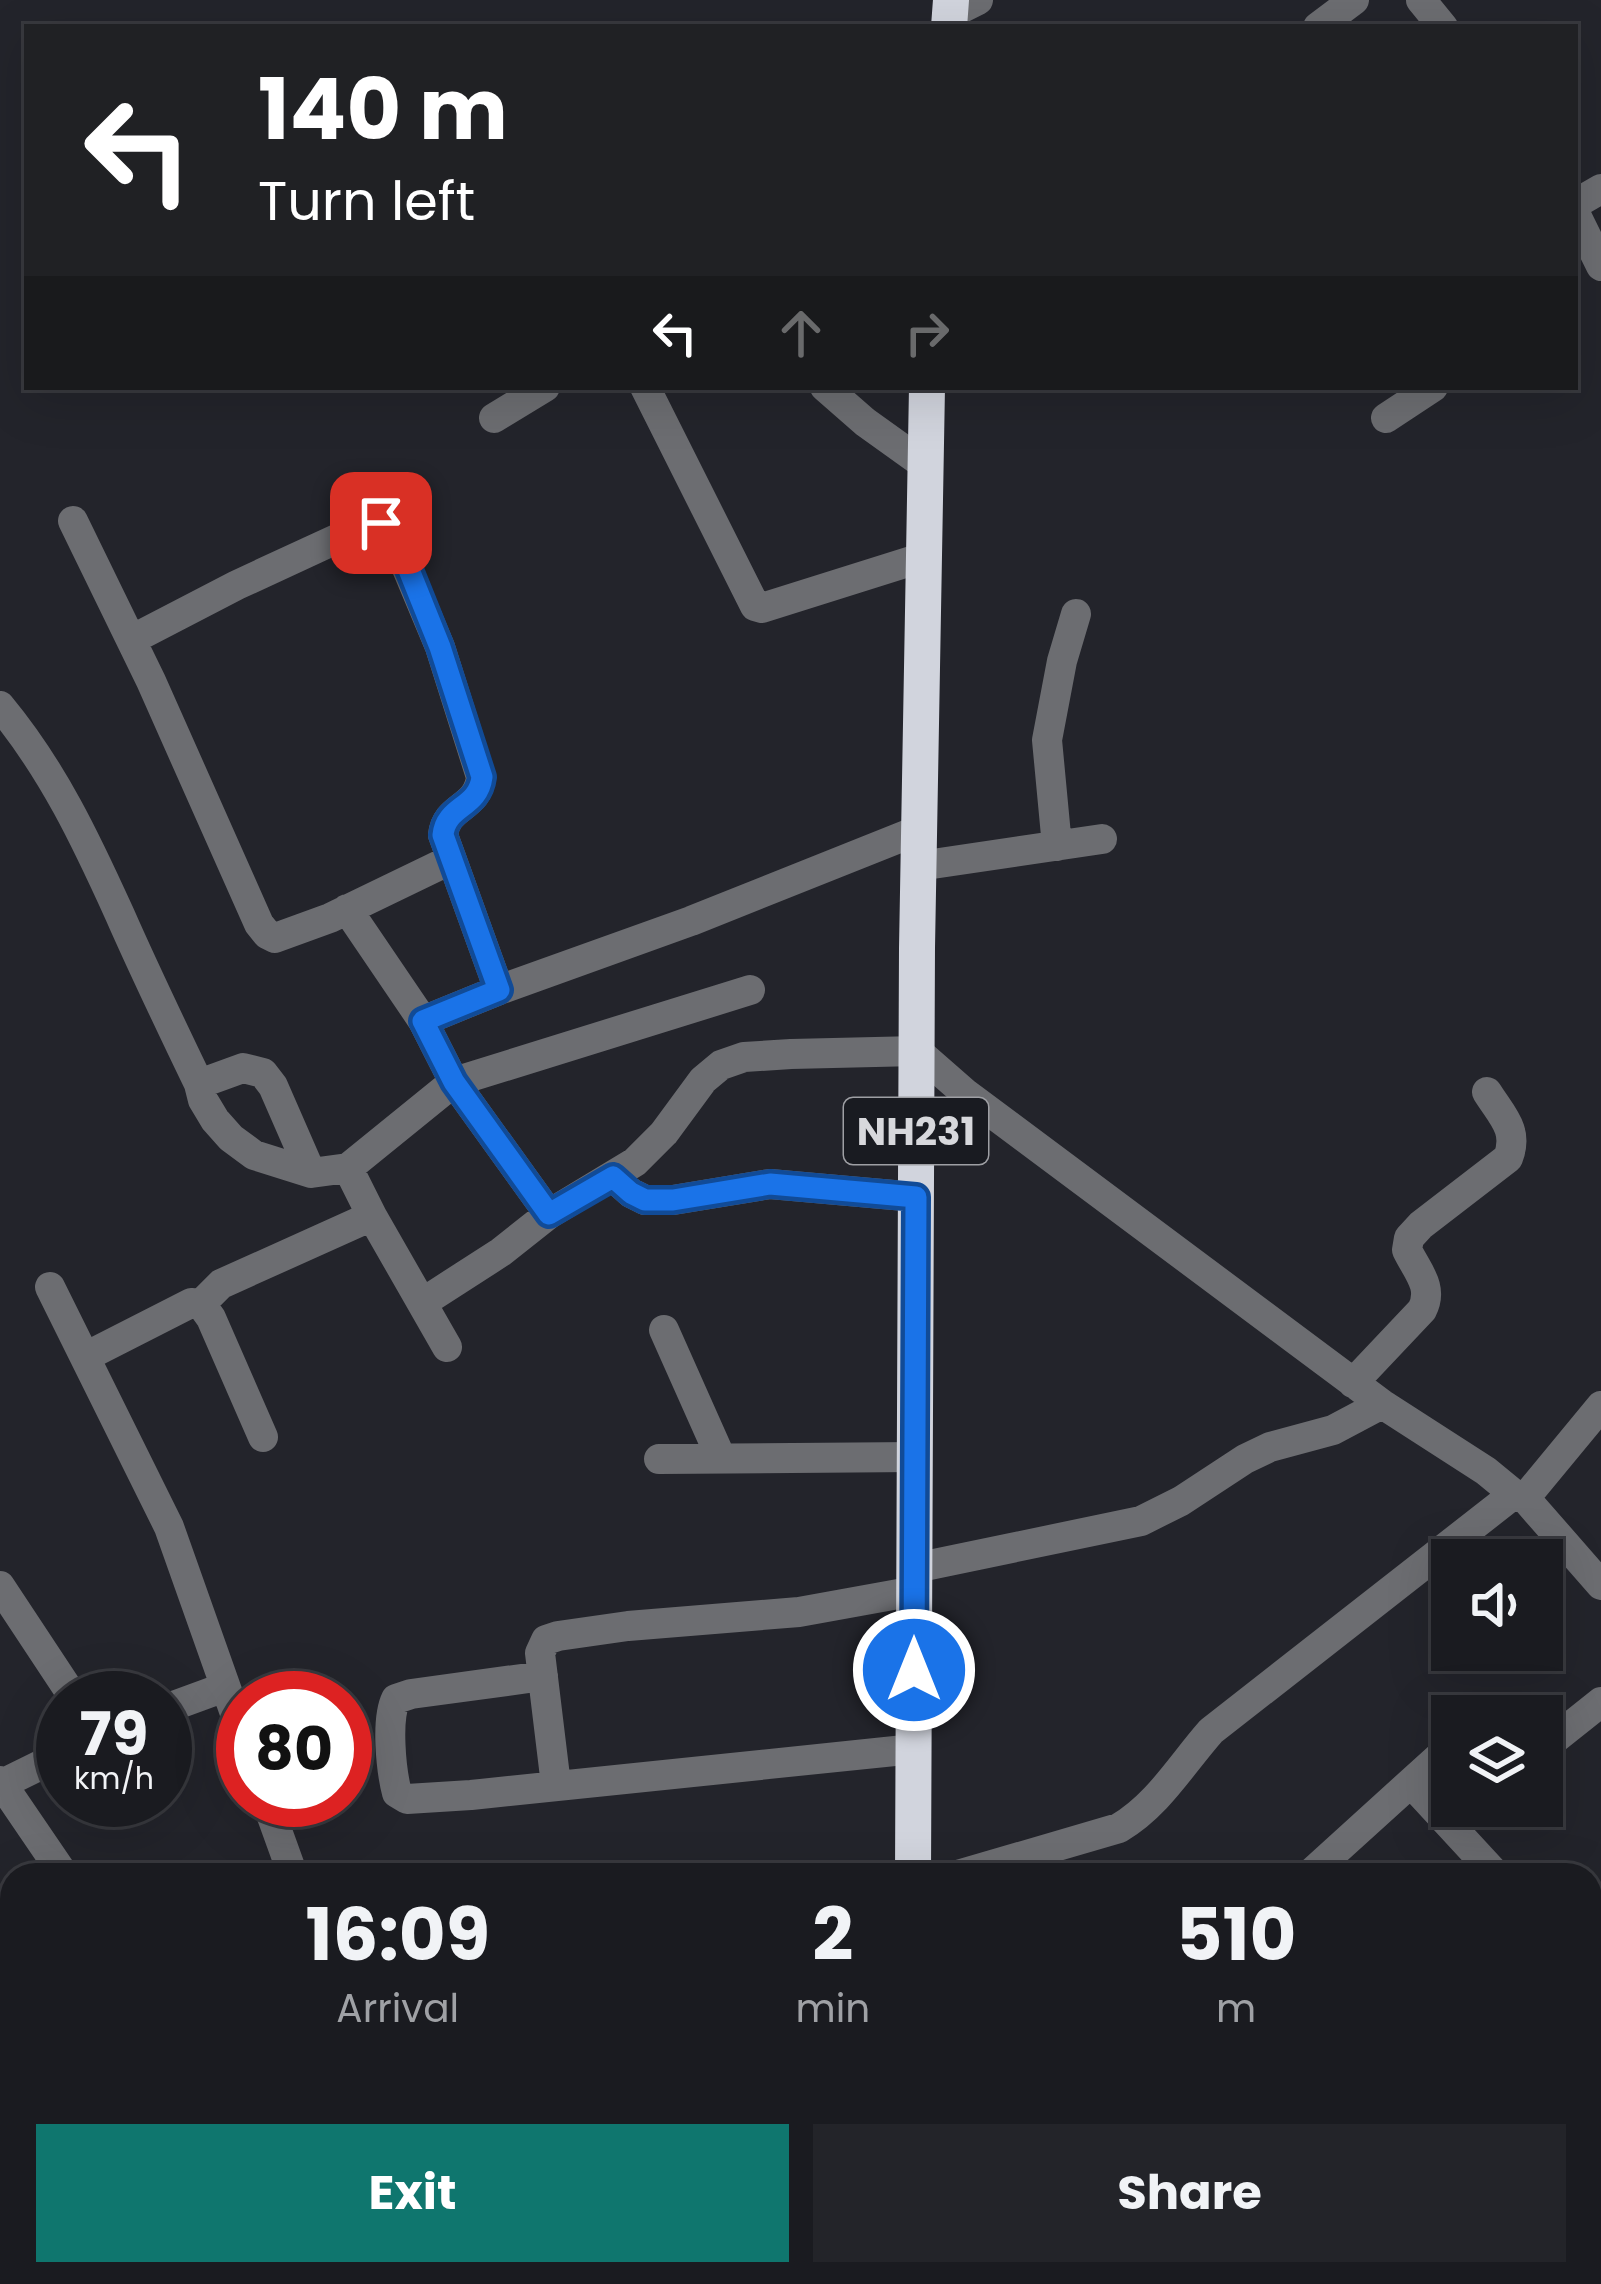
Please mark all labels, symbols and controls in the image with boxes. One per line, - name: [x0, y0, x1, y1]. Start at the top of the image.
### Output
- text: 140 m: [258, 51, 508, 168]
- icon: left: [60, 72, 216, 228]
- text: Turn left: [258, 163, 475, 239]
- icon: left: [642, 300, 708, 366]
- icon: ahead: [768, 300, 834, 366]
- icon: right: [894, 300, 960, 366]
- pin: [330, 472, 432, 574]
- icon: arrive: [348, 490, 414, 556]
- road number: NH231: [844, 1098, 988, 1164]
- map controls: [1431, 1539, 1563, 1827]
- button: sound: [1431, 1539, 1563, 1671]
- position arrow: [851, 1607, 977, 1733]
- speed limit sign: 80: [216, 1671, 372, 1827]
- text: 79: [80, 1692, 149, 1776]
- button: layers: [1431, 1695, 1563, 1827]
- text: km/h: [74, 1757, 154, 1800]
- text: 16:09: [305, 1884, 490, 1985]
- text: 2: [812, 1884, 853, 1985]
- text: 510: [1176, 1884, 1297, 1985]
- text: Arrival: [336, 1981, 459, 2036]
- text: min: [796, 1981, 870, 2036]
- text: m: [1216, 1981, 1256, 2036]
- button: Exit: [36, 2124, 789, 2262]
- button: Share: [813, 2124, 1566, 2262]

